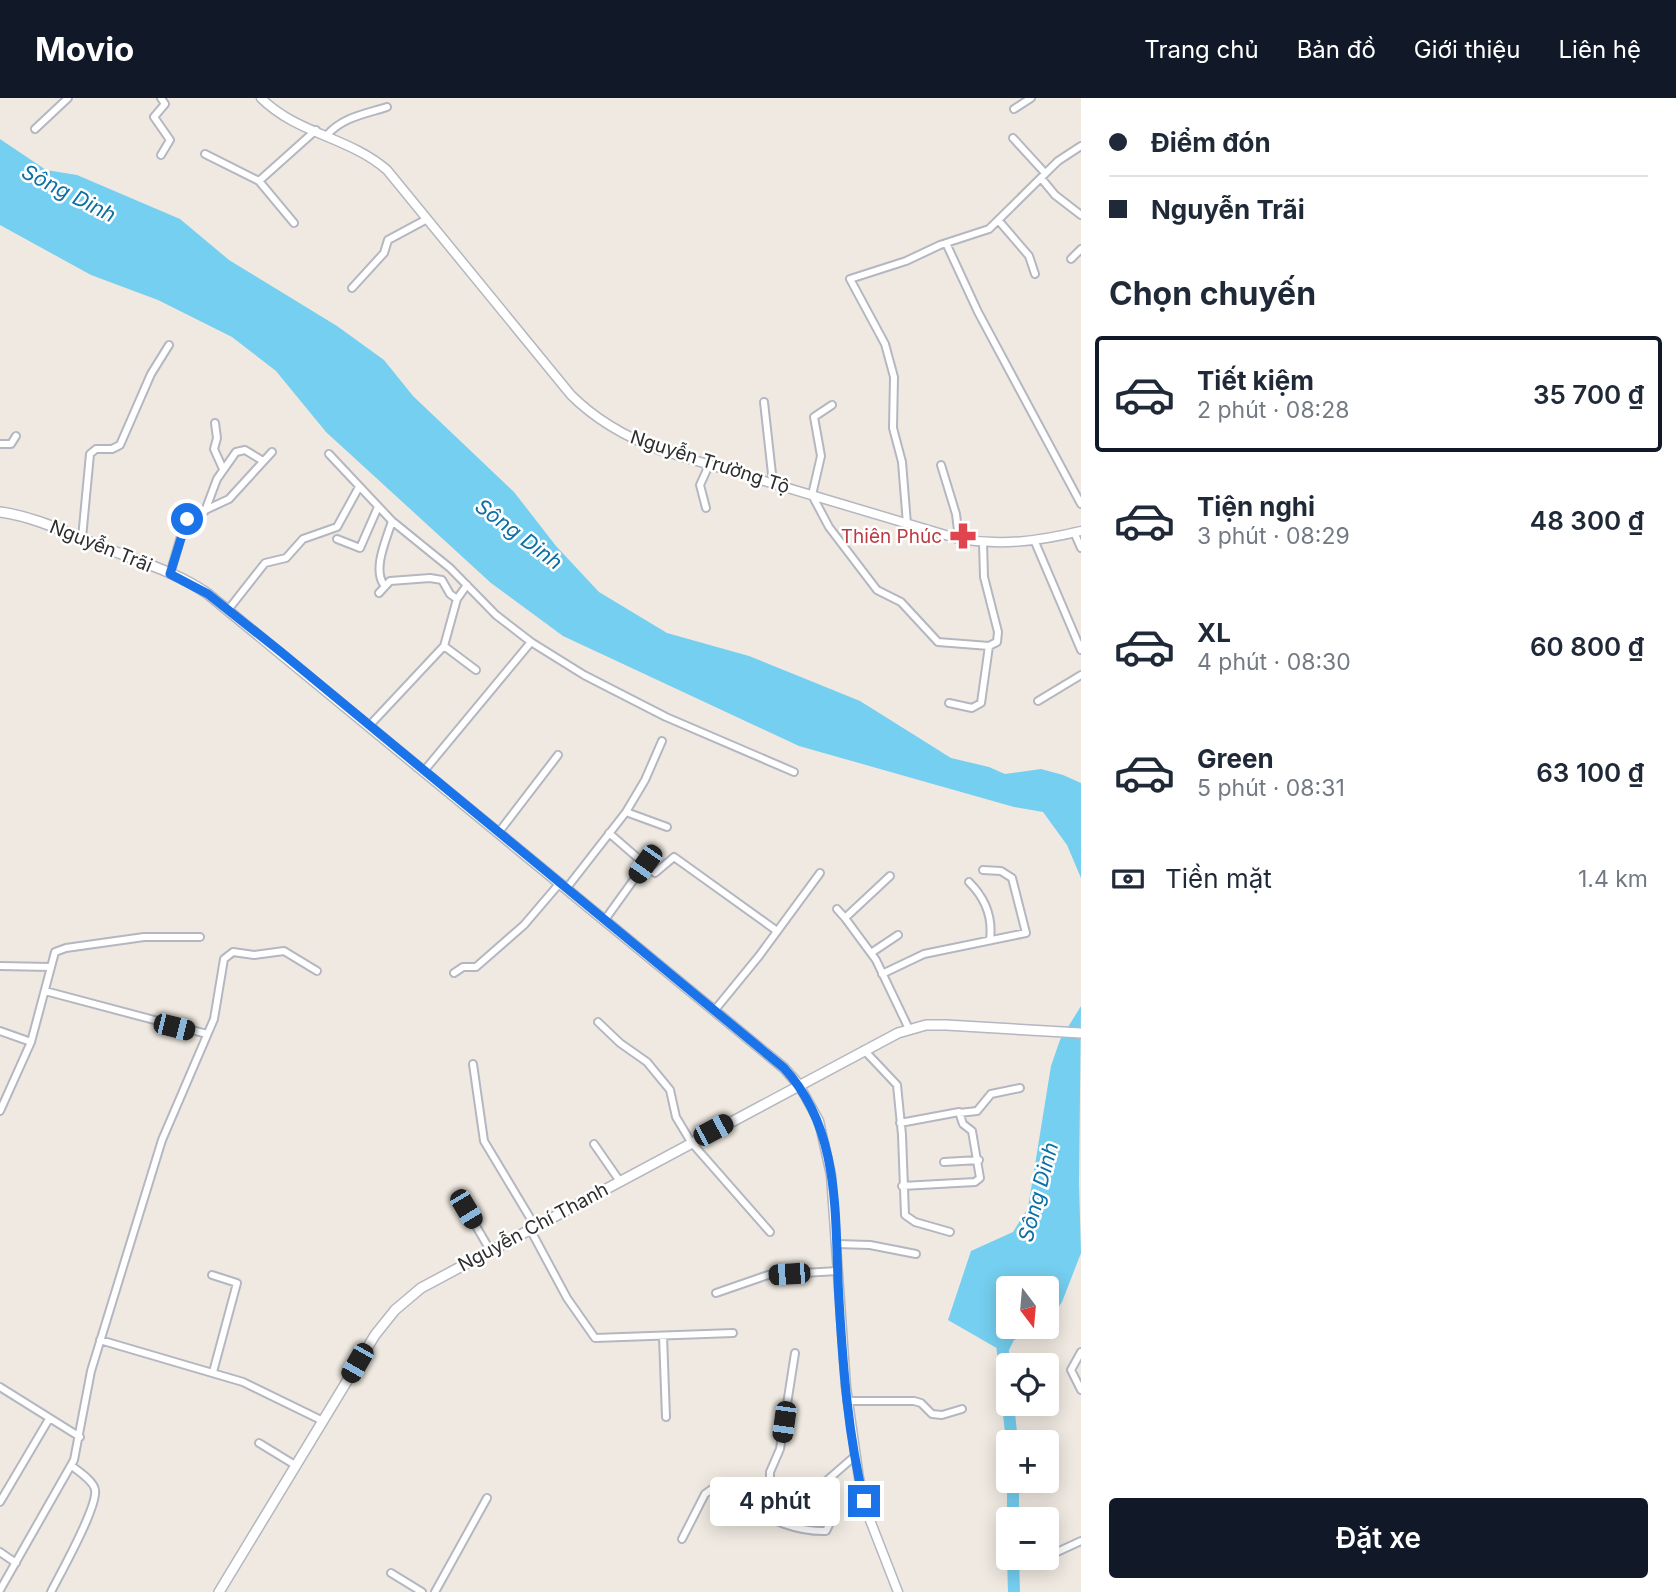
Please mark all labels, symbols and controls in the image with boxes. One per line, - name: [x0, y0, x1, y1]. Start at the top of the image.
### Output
- text: Movio: [35, 29, 134, 69]
- text: Trang chủ: [1144, 35, 1259, 64]
- text: Bản đồ: [1297, 35, 1376, 64]
- text: Giới thiệu: [1414, 35, 1521, 64]
- text: Liên hệ: [1559, 35, 1641, 64]
- text: Điểm đón: [1151, 127, 1271, 158]
- water label: Sông Dinh: [18, 159, 120, 227]
- text: Nguyễn Trãi: [1151, 194, 1305, 225]
- text: Chọn chuyến: [1109, 274, 1316, 313]
- icon: car: [1113, 363, 1176, 426]
- text: Tiết kiệm: [1197, 365, 1314, 396]
- text: 35 700 ₫: [1533, 379, 1644, 410]
- text: 2 phút · 08:28: [1197, 396, 1350, 424]
- street label: Nguyễn Trường Tộ: [627, 425, 793, 499]
- icon: car: [1113, 489, 1176, 552]
- text: Tiện nghi: [1197, 491, 1315, 522]
- water label: Sông Dinh: [471, 493, 567, 575]
- route start: [171, 503, 203, 535]
- text: 48 300 ₫: [1530, 505, 1644, 536]
- street label: Nguyễn Trãi: [46, 515, 156, 577]
- pharmacy icon: Thiên Phúc: [948, 521, 978, 551]
- text: 3 phút · 08:29: [1197, 522, 1350, 550]
- place label: Thiên Phúc: [841, 525, 942, 548]
- icon: car: [1113, 615, 1176, 678]
- text: XL: [1197, 617, 1231, 648]
- text: 60 800 ₫: [1530, 631, 1644, 662]
- text: 4 phút · 08:30: [1197, 648, 1351, 676]
- icon: car: [1113, 741, 1176, 804]
- text: Green: [1197, 743, 1274, 774]
- text: 63 100 ₫: [1536, 757, 1644, 788]
- text: 5 phút · 08:31: [1197, 774, 1345, 802]
- car: [625, 841, 666, 887]
- icon: cash: [1109, 860, 1147, 898]
- text: Tiền mặt: [1165, 863, 1272, 894]
- text: 1.4 km: [1578, 865, 1648, 893]
- car: [152, 1012, 197, 1042]
- car: [690, 1111, 737, 1149]
- water label: Sông Dinh: [1013, 1139, 1063, 1245]
- street label: Nguyễn Chí Thanh: [454, 1178, 612, 1276]
- car: [447, 1186, 486, 1232]
- car: [768, 1262, 811, 1286]
- north arrow: [996, 1276, 1059, 1339]
- map controls: [996, 1276, 1059, 1570]
- car: [338, 1340, 377, 1386]
- button: locate: [996, 1353, 1059, 1416]
- car: [771, 1400, 798, 1444]
- button: +: [996, 1430, 1059, 1493]
- callout: 4 phút: [710, 1476, 840, 1526]
- route end: [848, 1485, 880, 1517]
- text: 4 phút: [739, 1487, 811, 1515]
- button: Đặt xe: [1109, 1498, 1648, 1578]
- button: −: [996, 1507, 1059, 1570]

